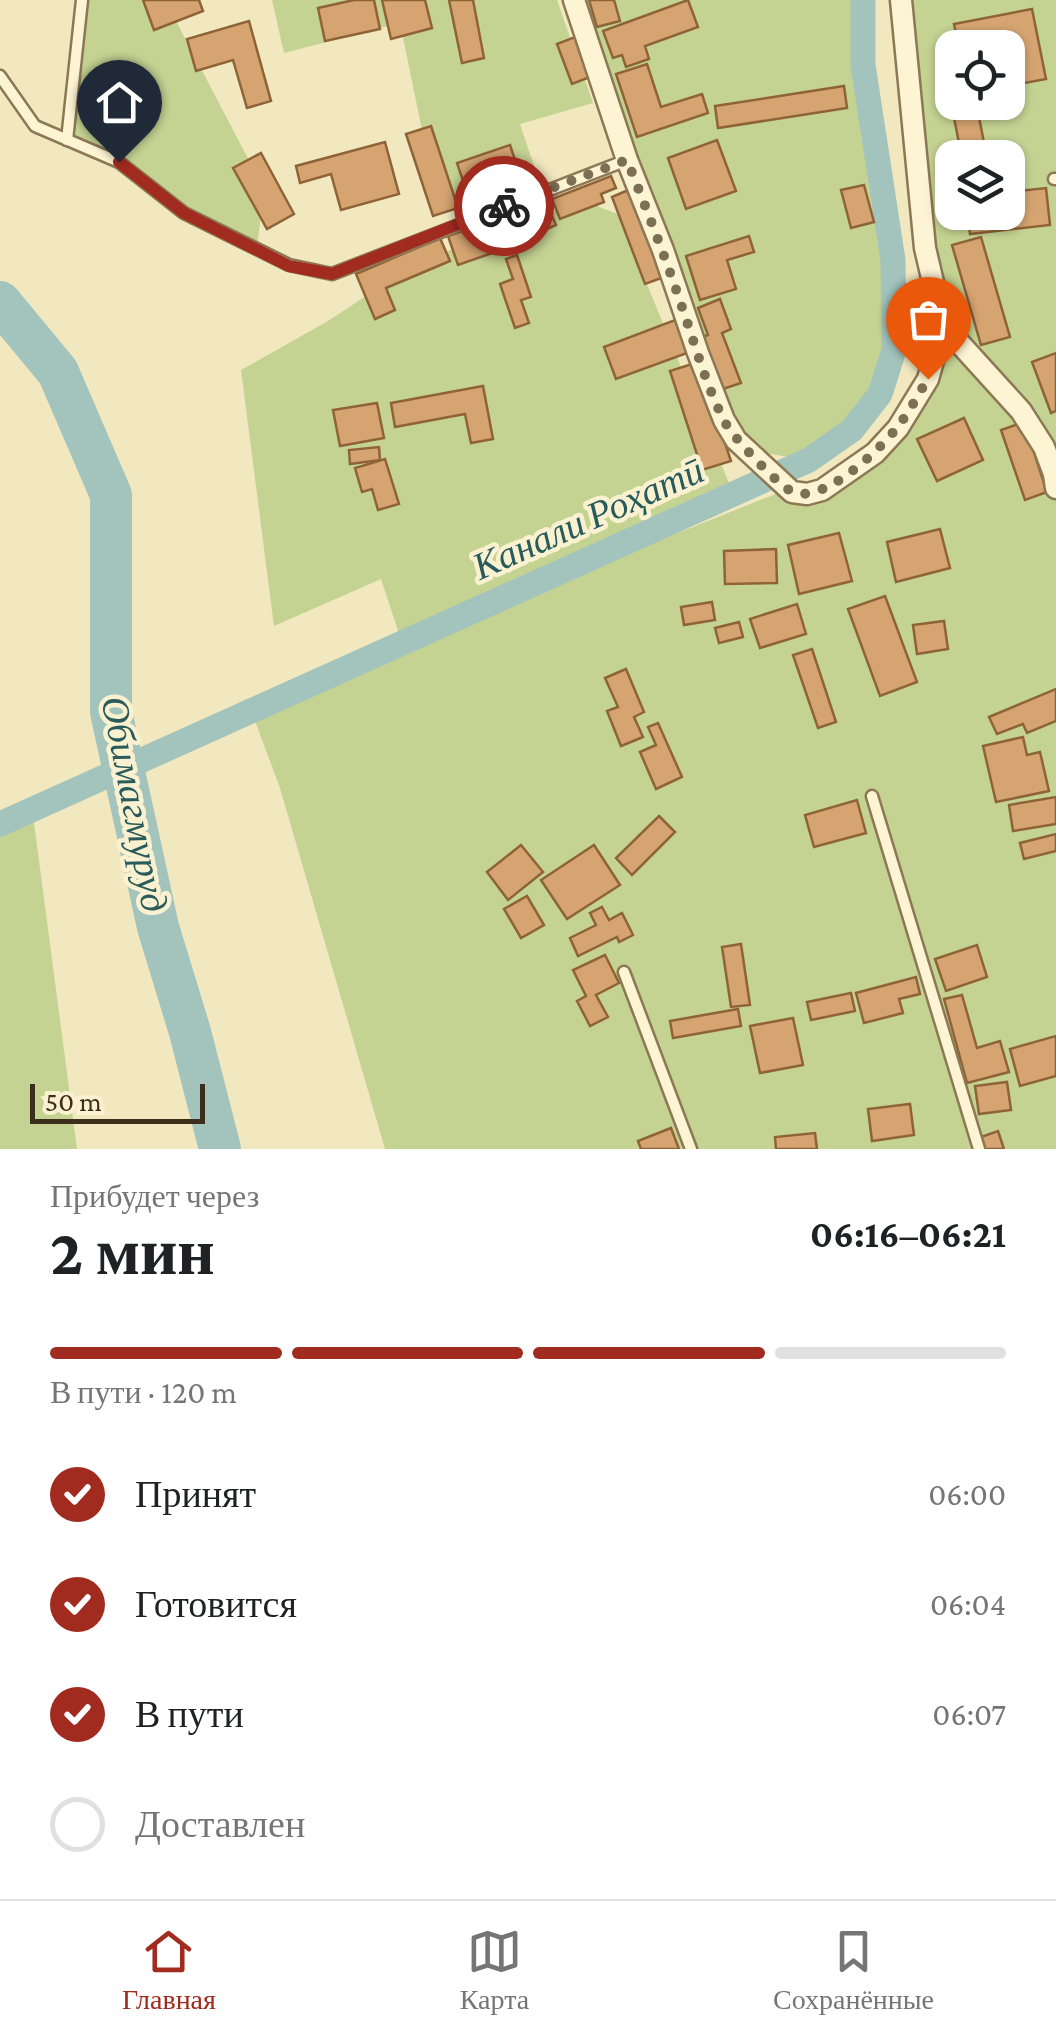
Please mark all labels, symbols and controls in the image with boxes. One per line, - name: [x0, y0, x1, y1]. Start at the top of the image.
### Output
- map controls: [935, 30, 1025, 230]
- button: locate: [935, 30, 1025, 120]
- pin: [77, 60, 162, 163]
- icon: home: [92, 75, 147, 130]
- button: layers: [935, 140, 1025, 230]
- courier: [454, 156, 554, 256]
- icon: bike: [477, 179, 532, 234]
- pin: [886, 277, 971, 380]
- icon: bag: [901, 292, 956, 347]
- water label: Канали Роҳатӣ: [465, 448, 710, 588]
- water label: Обимагмуруд: [94, 693, 176, 915]
- scale bar: [30, 1079, 205, 1124]
- text: 50 m: [45, 1086, 102, 1117]
- text: Прибудет через: [50, 1178, 259, 1214]
- text: 06:16–06:21: [810, 1213, 1006, 1255]
- text: 2 мин: [50, 1216, 215, 1288]
- text: В пути · 120 m: [50, 1374, 237, 1410]
- icon: check: [50, 1467, 105, 1522]
- text: Принят: [135, 1473, 256, 1515]
- text: 06:00: [928, 1476, 1006, 1512]
- icon: check: [50, 1577, 105, 1632]
- text: Готовится: [135, 1583, 297, 1625]
- text: 06:04: [930, 1586, 1006, 1622]
- icon: check: [50, 1687, 105, 1742]
- text: В пути: [135, 1693, 244, 1735]
- text: 06:07: [932, 1696, 1006, 1732]
- text: Доставлен: [135, 1803, 305, 1845]
- tab: Главная: [122, 1924, 216, 2016]
- tab: Карта: [460, 1924, 529, 2016]
- tab: Сохранённые: [773, 1924, 934, 2016]

